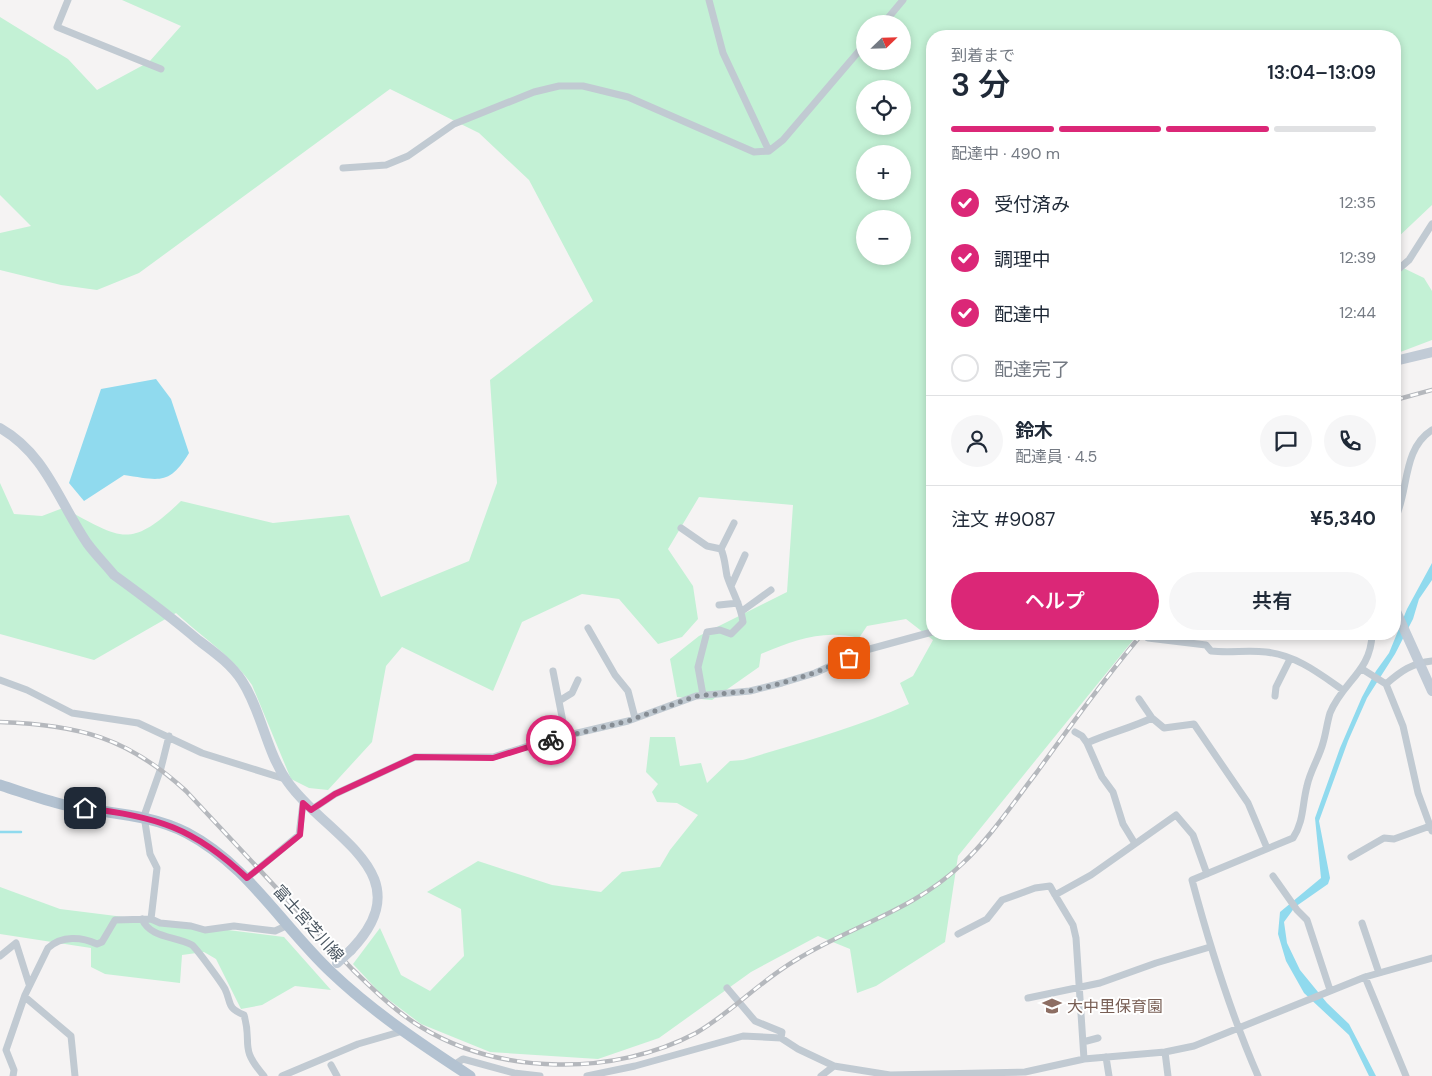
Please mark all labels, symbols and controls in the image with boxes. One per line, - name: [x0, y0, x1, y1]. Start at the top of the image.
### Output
- north arrow: [856, 15, 911, 70]
- map controls: [856, 15, 911, 265]
- text: 到着まで: [951, 45, 1015, 66]
- text: 13:04–13:09: [1267, 60, 1376, 85]
- text: 3 分: [951, 64, 1010, 106]
- button: locate: [856, 80, 911, 135]
- text: 配達中 · 490 m: [951, 143, 1060, 164]
- button: +: [856, 145, 911, 200]
- icon: check: [951, 189, 979, 217]
- text: 受付済み: [994, 192, 1070, 217]
- text: 12:35: [1339, 192, 1376, 213]
- button: −: [856, 210, 911, 265]
- icon: check: [951, 244, 979, 272]
- text: 調理中: [994, 247, 1051, 272]
- text: 12:39: [1340, 247, 1376, 268]
- icon: check: [951, 299, 979, 327]
- text: 配達中: [994, 302, 1051, 327]
- text: 12:44: [1339, 302, 1376, 323]
- text: 配達完了: [994, 357, 1070, 382]
- button: person: [951, 415, 1003, 467]
- button: chat: [1260, 415, 1312, 467]
- button: phone: [1324, 415, 1376, 467]
- text: 鈴木: [1015, 418, 1053, 443]
- text: 配達員 · 4.5: [1015, 446, 1097, 467]
- text: ¥5,340: [1310, 506, 1376, 531]
- text: 注文 #9087: [951, 507, 1055, 532]
- button: ヘルプ: [951, 572, 1159, 630]
- button: 共有: [1169, 572, 1376, 630]
- pin: [828, 637, 870, 679]
- icon: bag: [835, 644, 863, 672]
- courier: [526, 715, 576, 765]
- icon: bike: [537, 726, 565, 754]
- pin: [64, 787, 106, 829]
- icon: home: [71, 794, 99, 822]
- street label: 富士宮芝川線: [269, 881, 349, 966]
- school or university icon: 大中里保育園: [1041, 995, 1063, 1017]
- place label: 大中里保育園: [1067, 996, 1163, 1017]

